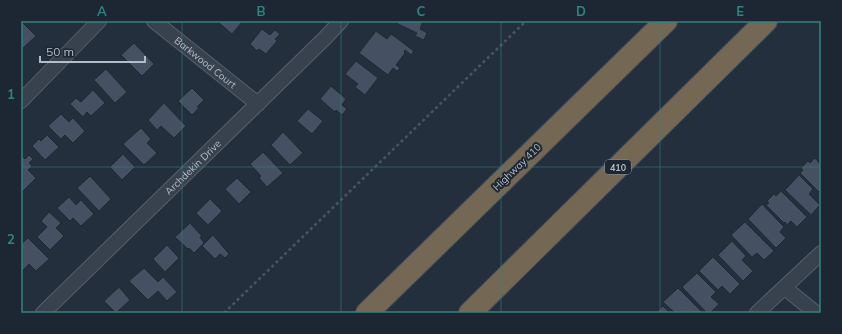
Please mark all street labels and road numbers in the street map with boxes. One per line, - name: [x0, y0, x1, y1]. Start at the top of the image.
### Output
- street label: Barkwood Court: [172, 34, 240, 91]
- street label: Archdekin Drive: [162, 137, 223, 197]
- street label: Highway 410: [490, 141, 544, 193]
- road number: 410: [605, 160, 631, 174]

